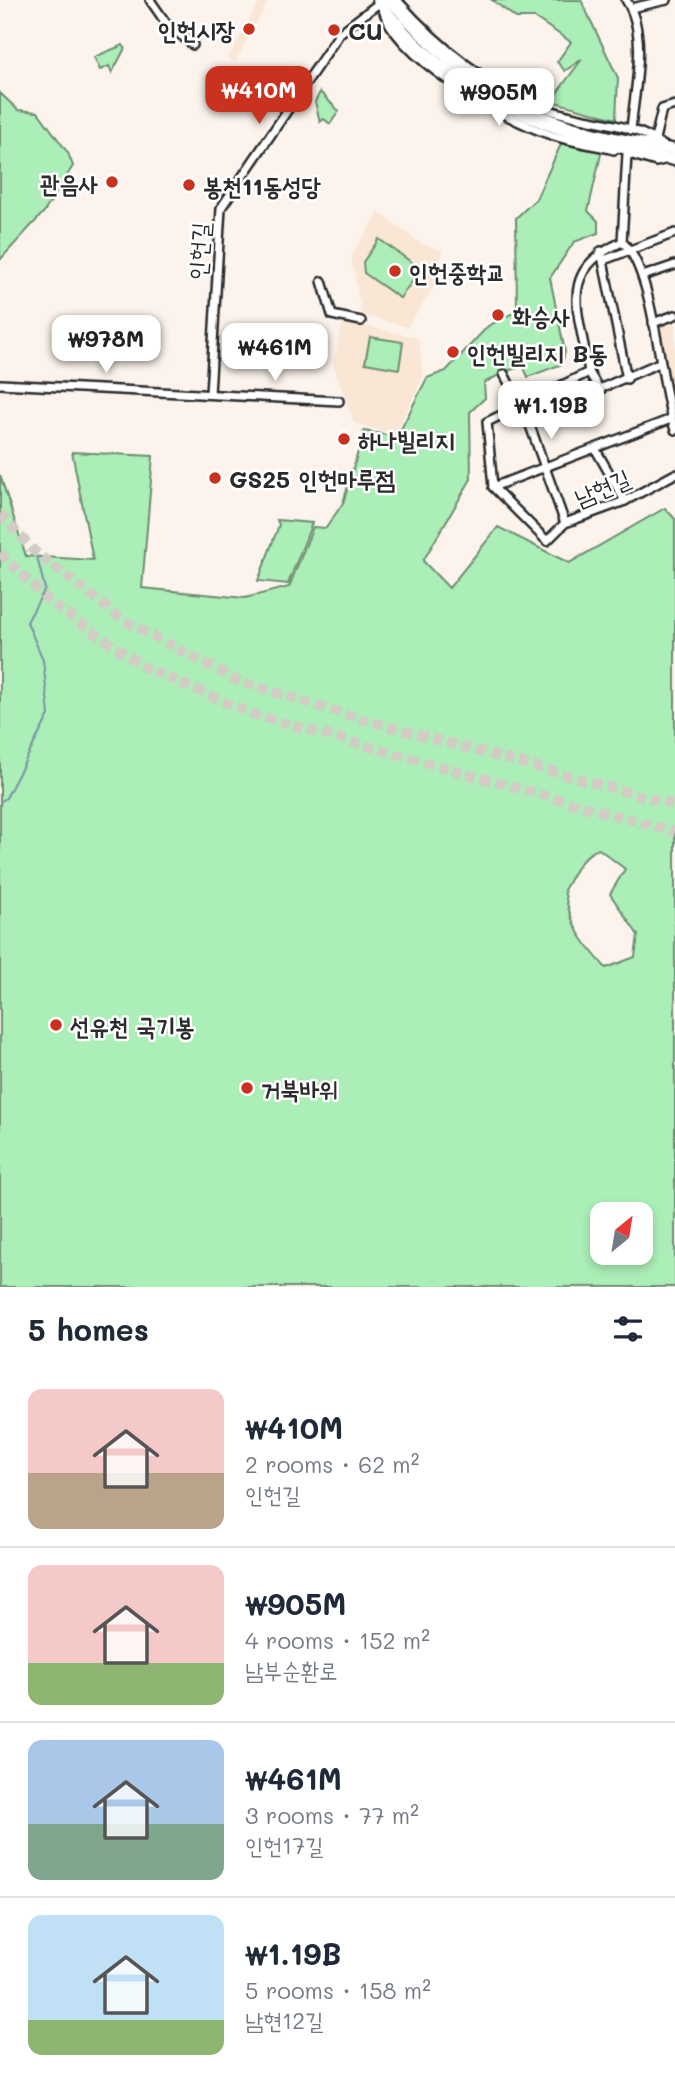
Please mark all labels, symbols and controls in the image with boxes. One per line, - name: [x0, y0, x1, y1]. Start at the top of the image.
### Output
- place label: 인헌시장: [158, 14, 236, 45]
- place label: CU: [348, 15, 383, 46]
- marker: 인헌시장: [241, 21, 257, 37]
- marker: CU: [326, 22, 342, 38]
- pin: ₩410M: [210, 66, 308, 126]
- pin: ₩905M: [450, 68, 548, 128]
- text: ₩410M: [221, 74, 297, 104]
- text: ₩905M: [460, 76, 538, 106]
- place label: 관음사: [40, 167, 98, 198]
- place label: 봉천11동성당: [203, 170, 322, 201]
- marker: 관음사: [104, 174, 120, 190]
- marker: 봉천11동성당: [181, 177, 197, 193]
- street label: 인헌길: [181, 221, 215, 281]
- place label: 인헌중학교: [409, 256, 506, 287]
- marker: 인헌중학교: [387, 263, 403, 279]
- place label: 화승사: [512, 300, 570, 331]
- marker: 화승사: [490, 307, 506, 323]
- pin: ₩978M: [57, 316, 155, 375]
- text: ₩978M: [68, 323, 144, 353]
- pin: ₩461M: [226, 324, 324, 383]
- text: ₩461M: [238, 331, 312, 361]
- place label: 인헌빌리지 B동: [467, 337, 608, 368]
- marker: 인헌빌리지 B동: [445, 344, 461, 360]
- pin: ₩1.19B: [494, 382, 608, 441]
- text: ₩1.19B: [514, 389, 588, 419]
- place label: 하나빌리지: [358, 424, 455, 455]
- marker: 하나빌리지: [336, 431, 352, 447]
- street label: 남현길: [569, 461, 635, 513]
- place label: GS25 인헌마루점: [229, 463, 395, 494]
- marker: GS25 인헌마루점: [207, 470, 223, 486]
- place label: 선유천 국기봉: [70, 1010, 195, 1041]
- marker: 선유천 국기봉: [48, 1017, 64, 1033]
- place label: 거북바위: [261, 1073, 338, 1104]
- marker: 거북바위: [239, 1080, 255, 1096]
- north arrow: [590, 1202, 653, 1265]
- map controls: [590, 1202, 653, 1265]
- text: 5 homes: [28, 1309, 149, 1349]
- icon: filters: [609, 1310, 647, 1348]
- text: ₩410M: [245, 1407, 343, 1447]
- icon: home: [84, 1417, 168, 1501]
- text: 2 rooms · 62 m²: [245, 1449, 419, 1479]
- text: 인헌길: [245, 1479, 301, 1509]
- text: ₩905M: [245, 1583, 346, 1623]
- icon: home: [84, 1593, 168, 1677]
- text: 4 rooms · 152 m²: [245, 1625, 430, 1655]
- text: 남부순환로: [245, 1655, 338, 1685]
- text: ₩461M: [245, 1758, 342, 1798]
- icon: home: [84, 1768, 168, 1852]
- text: 3 rooms · 77 m²: [245, 1800, 419, 1830]
- text: 인헌17길: [245, 1830, 324, 1860]
- text: ₩1.19B: [245, 1933, 341, 1973]
- icon: home: [84, 1943, 168, 2027]
- text: 5 rooms · 158 m²: [245, 1975, 431, 2005]
- text: 남현12길: [245, 2005, 324, 2035]

